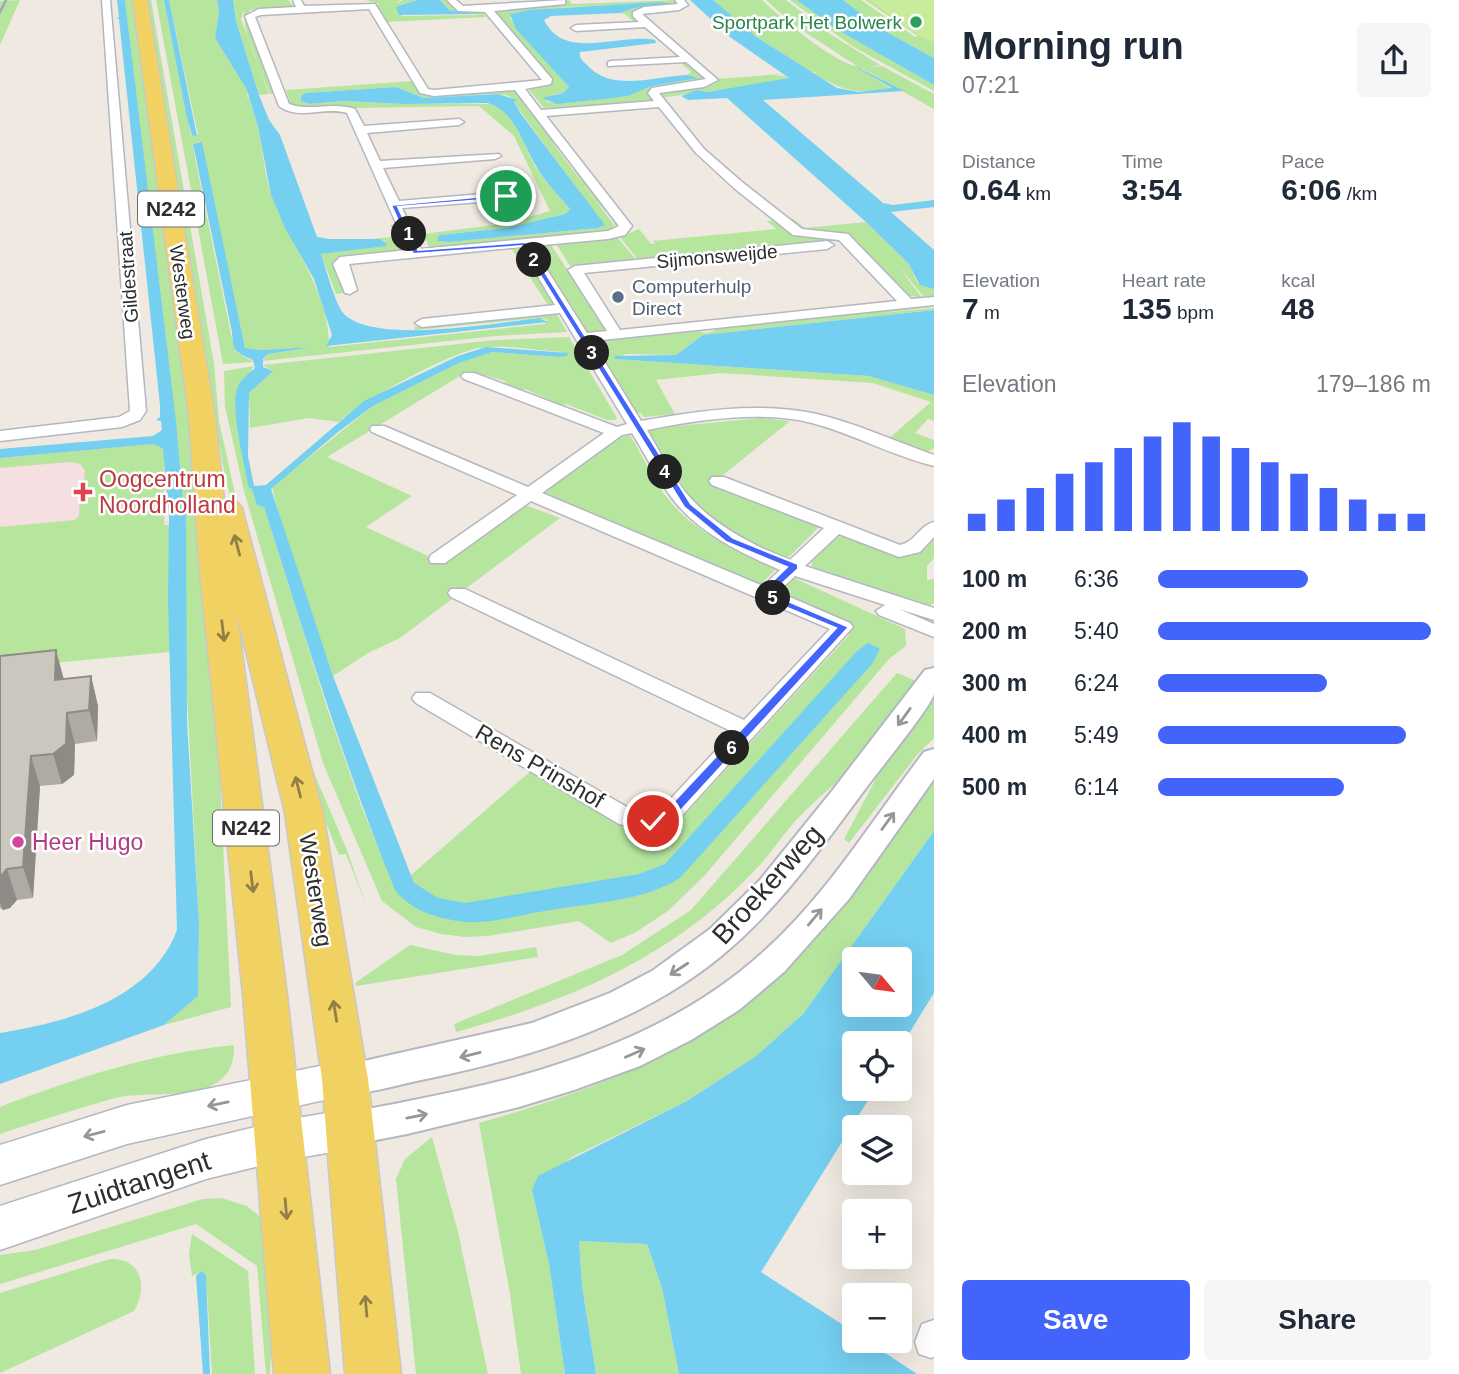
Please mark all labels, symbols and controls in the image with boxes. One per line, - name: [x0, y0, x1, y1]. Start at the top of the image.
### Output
- place label: Sportpark Het Bolwerk: [712, 12, 902, 33]
- marker: Sportpark Het Bolwerk: [908, 14, 924, 30]
- button: share: [1357, 23, 1431, 97]
- text: Morning run: [962, 25, 1184, 67]
- text: 07:21: [962, 72, 1020, 98]
- text: Distance: [962, 151, 1036, 172]
- text: Time: [1122, 151, 1163, 172]
- text: Pace: [1281, 151, 1325, 172]
- pin: [476, 166, 536, 226]
- text: 0.64: [962, 173, 1020, 206]
- text: 3:54: [1122, 173, 1182, 206]
- text: 6:06: [1281, 173, 1341, 206]
- icon: arrive: [487, 177, 525, 215]
- text: km: [1020, 183, 1051, 204]
- text: /km: [1341, 183, 1377, 204]
- road number: N242: [138, 192, 204, 227]
- pin: 1: [392, 216, 426, 252]
- text: 1: [403, 223, 414, 244]
- street label: Gildestraat: [115, 230, 142, 324]
- street label: Sijmonsweijde: [656, 241, 778, 272]
- pin: 2: [516, 243, 552, 278]
- street label: Westerweg: [166, 244, 199, 340]
- text: 2: [528, 249, 539, 270]
- text: Elevation: [962, 270, 1040, 291]
- text: Heart rate: [1122, 270, 1206, 291]
- text: kcal: [1281, 270, 1315, 291]
- place label: Computerhulp Direct: [632, 276, 751, 319]
- marker: Computerhulp Direct: [610, 289, 626, 305]
- text: 7: [962, 292, 979, 325]
- text: 135: [1122, 292, 1172, 325]
- text: 48: [1281, 292, 1315, 325]
- text: m: [979, 302, 1000, 323]
- text: bpm: [1172, 302, 1214, 323]
- pin: 3: [574, 336, 610, 370]
- text: 3: [586, 342, 597, 363]
- text: Elevation: [962, 371, 1057, 397]
- text: 179–186 m: [1316, 371, 1431, 397]
- pin: 4: [648, 454, 682, 490]
- text: 4: [659, 461, 670, 482]
- place label: Oogcentrum Noordholland: [99, 466, 236, 518]
- marker: Oogcentrum Noordholland: [73, 482, 93, 502]
- one-way arrow: [229, 534, 242, 556]
- text: 100 m: [962, 566, 1027, 592]
- text: 6:36: [1074, 566, 1119, 592]
- pin: 5: [756, 580, 790, 616]
- text: 5: [767, 587, 778, 608]
- text: 200 m: [962, 618, 1027, 644]
- text: 5:40: [1074, 618, 1119, 644]
- one-way arrow: [217, 619, 230, 642]
- text: 300 m: [962, 670, 1027, 696]
- text: 6:24: [1074, 670, 1119, 696]
- one-way arrow: [897, 707, 911, 726]
- street label: Rens Prinshof: [471, 719, 610, 814]
- text: 400 m: [962, 722, 1027, 748]
- text: 5:49: [1074, 722, 1119, 748]
- pin: 6: [714, 730, 750, 766]
- text: 6: [726, 737, 737, 758]
- text: 500 m: [962, 774, 1027, 800]
- text: 6:14: [1074, 774, 1119, 800]
- one-way arrow: [291, 776, 304, 799]
- pin: [623, 791, 683, 851]
- icon: check: [634, 802, 672, 840]
- road number: N242: [213, 810, 279, 846]
- one-way arrow: [881, 812, 895, 831]
- street label: Broekerweg: [706, 818, 829, 950]
- place label: Heer Hugo: [32, 829, 143, 855]
- street label: Westerweg: [294, 831, 338, 949]
- marker: Heer Hugo: [10, 834, 26, 850]
- one-way arrow: [246, 870, 259, 892]
- one-way arrow: [807, 908, 823, 926]
- north arrow: [842, 947, 912, 1017]
- map controls: [842, 947, 912, 1353]
- one-way arrow: [670, 962, 690, 976]
- one-way arrow: [328, 1001, 341, 1023]
- button: locate: [842, 1031, 912, 1101]
- one-way arrow: [624, 1046, 645, 1059]
- one-way arrow: [459, 1049, 482, 1062]
- one-way arrow: [207, 1097, 230, 1111]
- one-way arrow: [405, 1108, 428, 1122]
- button: layers: [842, 1115, 912, 1185]
- one-way arrow: [83, 1128, 105, 1141]
- street label: Zuidtangent: [64, 1145, 214, 1220]
- one-way arrow: [280, 1197, 293, 1220]
- button: +: [842, 1199, 912, 1269]
- button: Save: [962, 1280, 1190, 1360]
- button: Share: [1204, 1280, 1431, 1360]
- button: −: [842, 1283, 912, 1353]
- one-way arrow: [360, 1295, 373, 1318]

